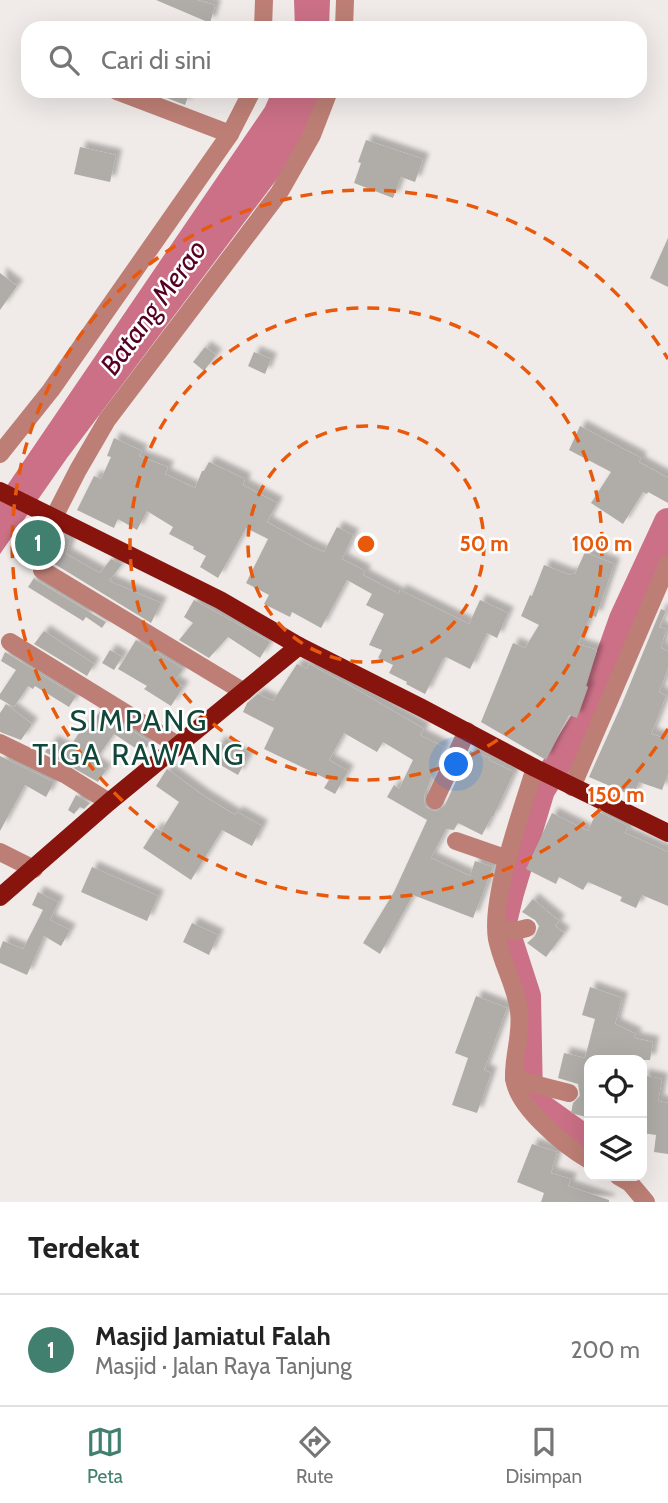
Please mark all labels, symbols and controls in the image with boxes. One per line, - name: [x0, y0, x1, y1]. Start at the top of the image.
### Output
- search box: [21, 21, 647, 98]
- icon: search: [45, 41, 83, 79]
- text: Cari di sini: [101, 44, 211, 76]
- water label: Batang Merao: [93, 233, 213, 381]
- pin: 1: [15, 517, 61, 569]
- text: 50 m: [459, 531, 509, 556]
- text: 100 m: [572, 531, 632, 556]
- centre of rings: [354, 532, 378, 556]
- district label: SIMPANG TIGA RAWANG: [32, 702, 246, 773]
- your location: [439, 747, 473, 781]
- text: 150 m: [588, 782, 644, 807]
- map controls: [584, 1055, 647, 1181]
- button: locate: [584, 1055, 647, 1118]
- button: layers: [584, 1118, 647, 1181]
- text: Terdekat: [28, 1229, 140, 1266]
- text: Masjid Jamiatul Falah: [95, 1320, 331, 1352]
- text: 1: [47, 1336, 55, 1364]
- text: 200 m: [570, 1336, 640, 1364]
- text: Masjid · Jalan Raya Tanjung: [95, 1352, 352, 1380]
- tab: Peta: [86, 1423, 124, 1488]
- tab: Rute: [296, 1423, 334, 1488]
- tab: Disimpan: [505, 1423, 582, 1488]

